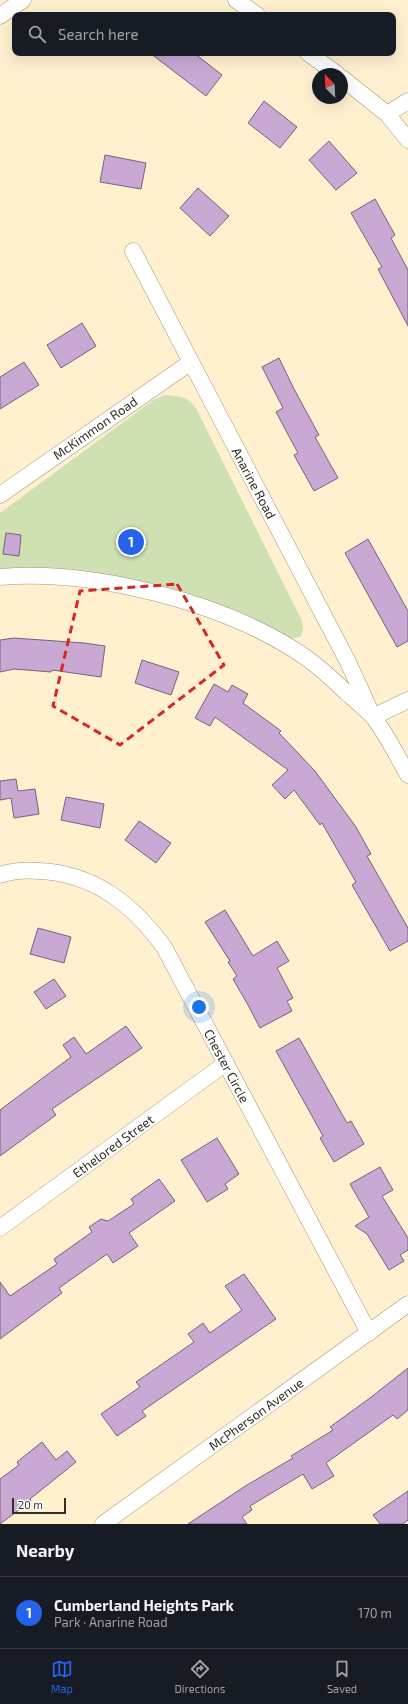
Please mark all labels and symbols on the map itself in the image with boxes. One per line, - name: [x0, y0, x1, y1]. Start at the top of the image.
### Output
- north arrow: [312, 68, 348, 104]
- street label: McKimmon Road: [50, 393, 140, 463]
- street label: Anarine Road: [228, 445, 280, 521]
- pin: 1: [118, 527, 144, 557]
- your location: [189, 997, 209, 1017]
- street label: Chester Circle: [201, 1026, 253, 1106]
- street label: Ethelored Street: [69, 1111, 157, 1181]
- street label: McPherson Avenue: [206, 1374, 306, 1454]
- scale bar: [12, 1496, 66, 1515]

